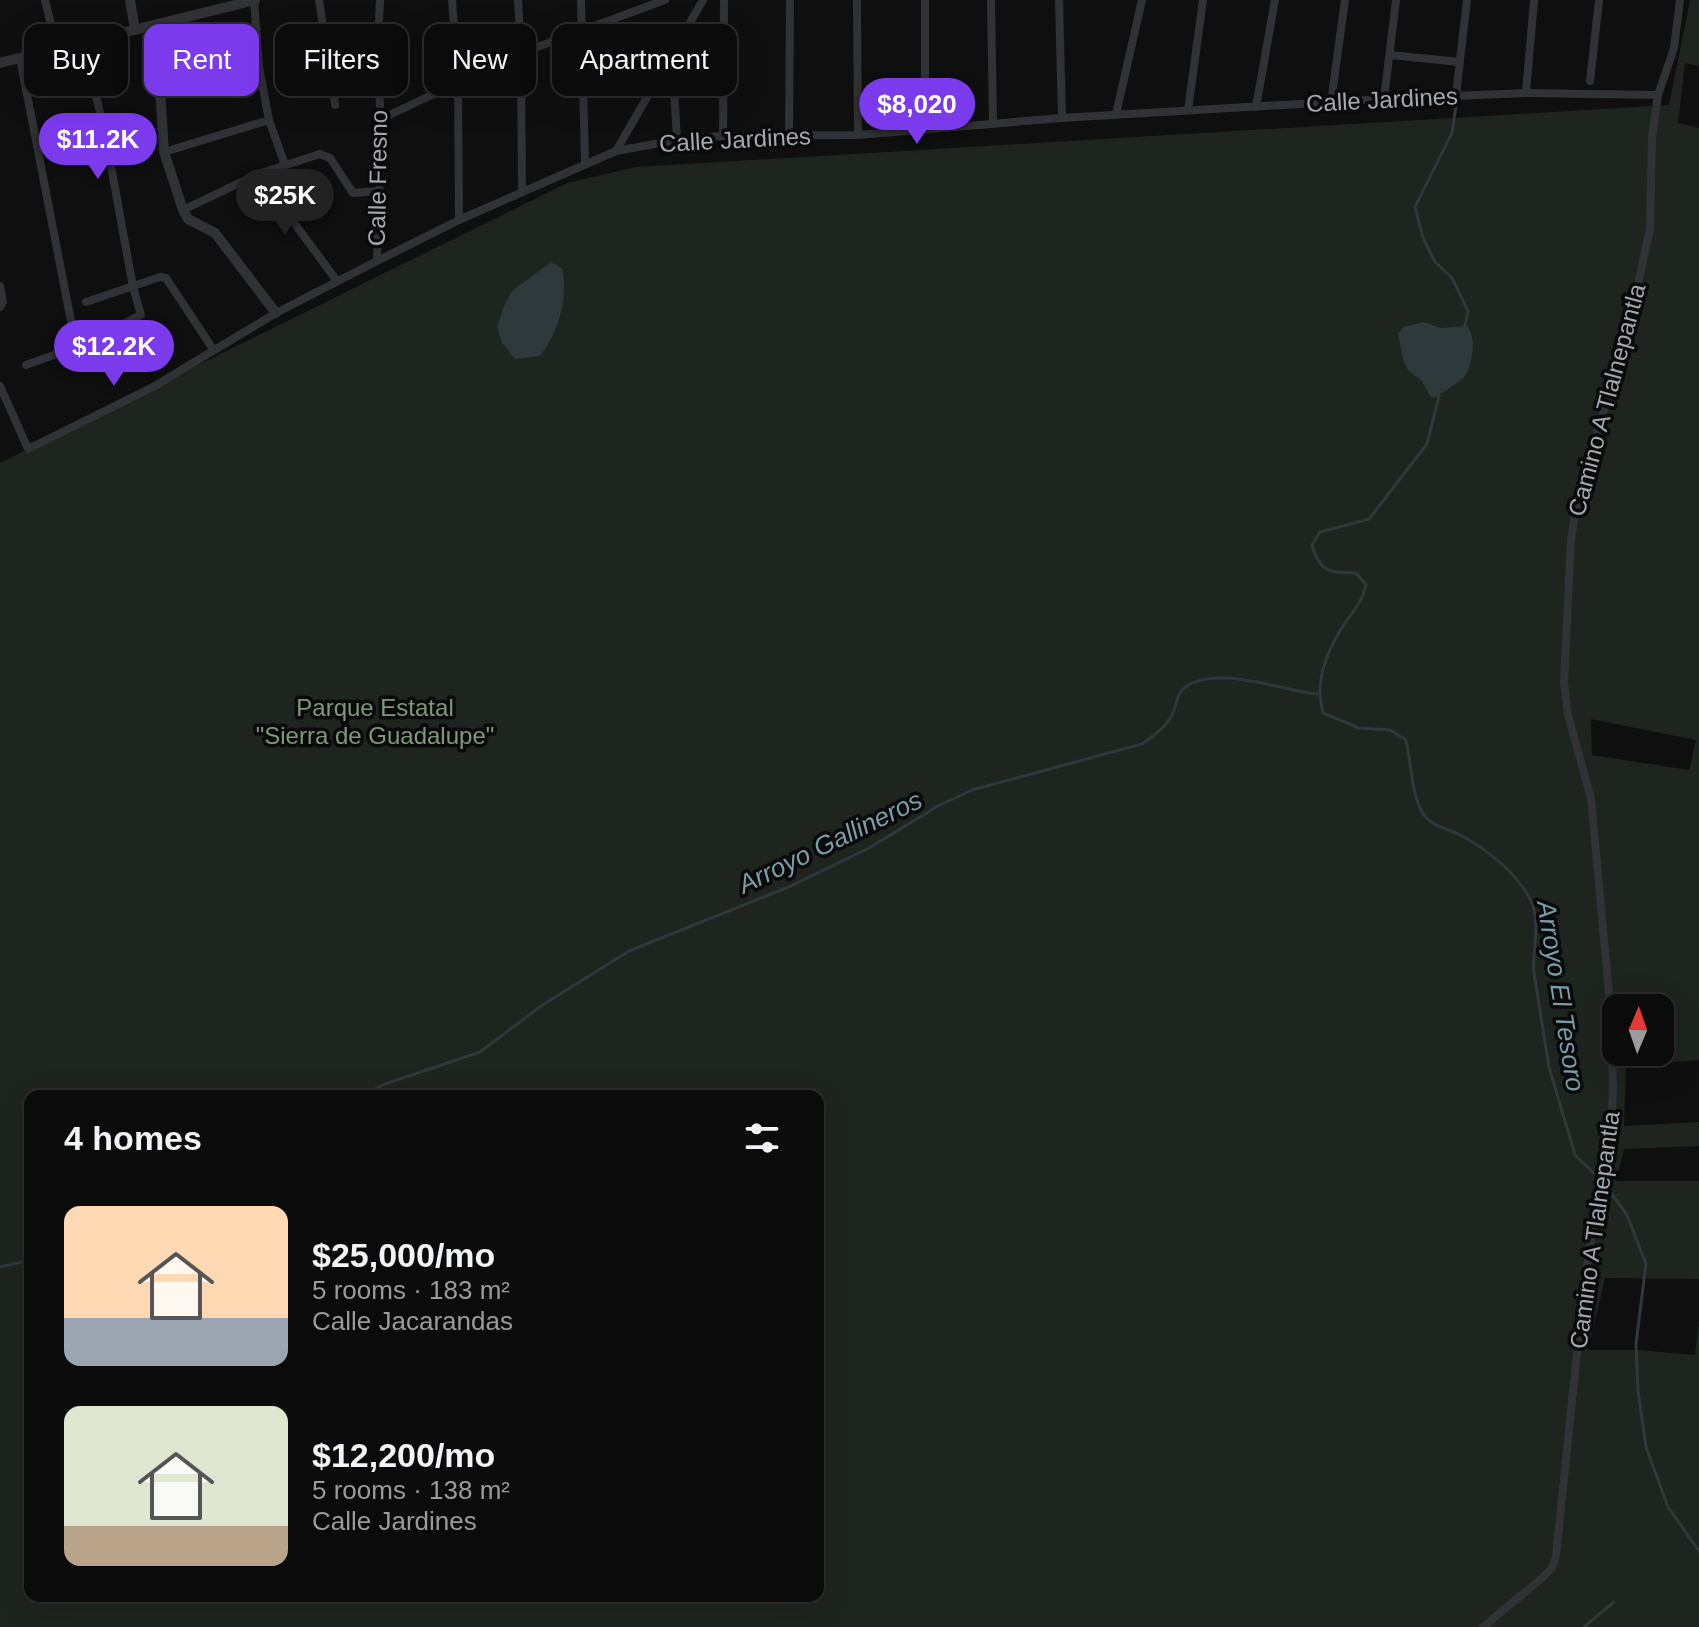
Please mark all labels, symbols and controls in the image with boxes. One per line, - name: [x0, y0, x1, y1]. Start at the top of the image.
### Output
- chip: Buy: [24, 24, 128, 96]
- chip: Rent: [144, 24, 259, 96]
- chip: Filters: [275, 24, 408, 96]
- chip: New: [424, 24, 536, 96]
- chip: Apartment: [552, 24, 737, 96]
- pin: $8,020: [852, 78, 982, 146]
- street label: Calle Jardines: [1305, 82, 1459, 117]
- text: $8,020: [877, 89, 957, 119]
- street label: Calle Fresno: [363, 110, 392, 246]
- pin: $11.2K: [33, 113, 163, 181]
- street label: Calle Jardines: [658, 122, 812, 157]
- text: $11.2K: [57, 124, 139, 154]
- pin: $25K: [238, 169, 332, 237]
- text: $25K: [254, 180, 316, 210]
- street label: Camino A Tlalnepantla: [1562, 280, 1651, 519]
- pin: $12.2K: [49, 320, 179, 388]
- text: $12.2K: [72, 331, 156, 361]
- park label: Parque Estatal "Sierra de Guadalupe": [256, 694, 494, 749]
- water label: Arroyo Gallineros: [731, 784, 927, 900]
- water label: Arroyo El Tesoro: [1531, 897, 1591, 1094]
- north arrow: [1602, 994, 1674, 1066]
- map controls: [1602, 994, 1674, 1066]
- street label: Camino A Tlalnepantla: [1564, 1109, 1625, 1351]
- icon: filters: [740, 1116, 784, 1160]
- text: 4 homes: [64, 1119, 202, 1157]
- text: $25,000/mo: [312, 1236, 495, 1274]
- icon: home: [128, 1238, 224, 1334]
- text: 5 rooms · 183 m²: [312, 1275, 510, 1305]
- text: Calle Jacarandas: [312, 1306, 513, 1336]
- text: $12,200/mo: [312, 1436, 495, 1474]
- icon: home: [128, 1438, 224, 1534]
- text: 5 rooms · 138 m²: [312, 1475, 510, 1505]
- text: Calle Jardines: [312, 1506, 477, 1536]

